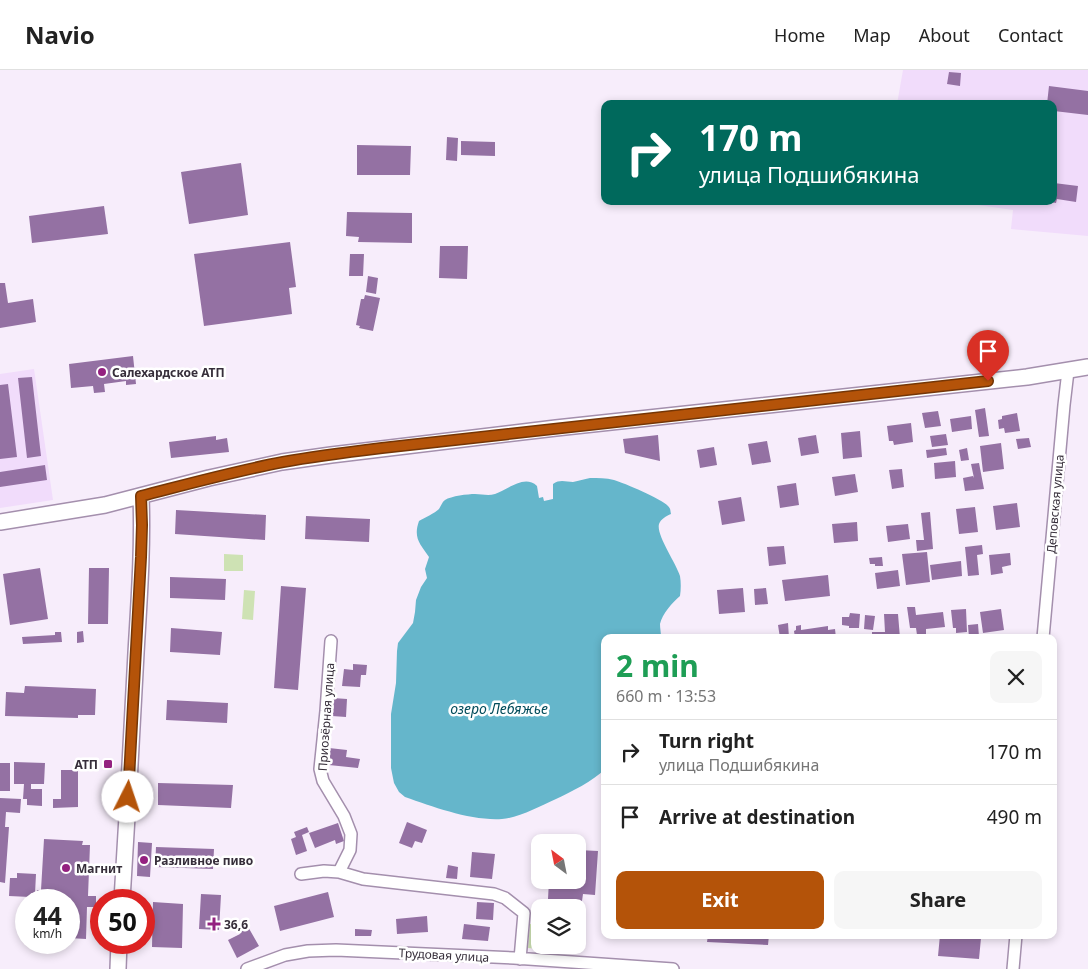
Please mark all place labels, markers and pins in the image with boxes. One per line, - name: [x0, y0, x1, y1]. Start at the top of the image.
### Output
- pin: [967, 330, 1009, 381]
- place label: Салехардское АТП: [112, 364, 225, 381]
- marker: Салехардское АТП: [96, 366, 108, 378]
- place label: АТП: [74, 756, 98, 773]
- marker: АТП: [102, 758, 114, 770]
- place label: Разливное пиво: [154, 852, 253, 869]
- marker: Разливное пиво: [138, 854, 150, 866]
- place label: Магнит: [76, 860, 122, 877]
- marker: Магнит: [60, 862, 72, 874]
- place label: 36,6: [224, 916, 248, 933]
- marker: 36,6: [208, 918, 220, 930]

